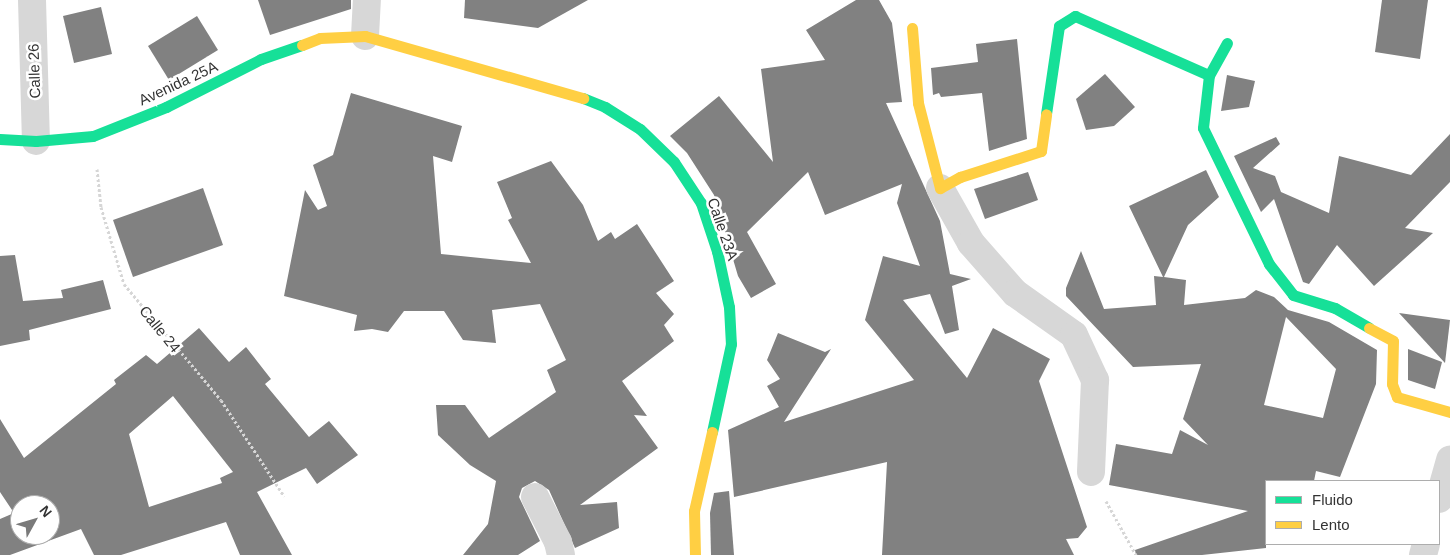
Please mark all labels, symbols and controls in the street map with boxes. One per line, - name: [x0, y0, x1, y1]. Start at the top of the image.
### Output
- street label: Calle 26: [24, 43, 44, 99]
- street label: Avenida 25A: [136, 57, 220, 109]
- street label: Calle 23A: [704, 195, 742, 263]
- street label: Calle 24: [136, 302, 184, 356]
- legend: [1265, 480, 1440, 545]
- text: Fluido: [1312, 491, 1353, 508]
- north arrow: [10, 495, 60, 545]
- text: N: [36, 502, 55, 520]
- text: Lento: [1312, 516, 1350, 533]

